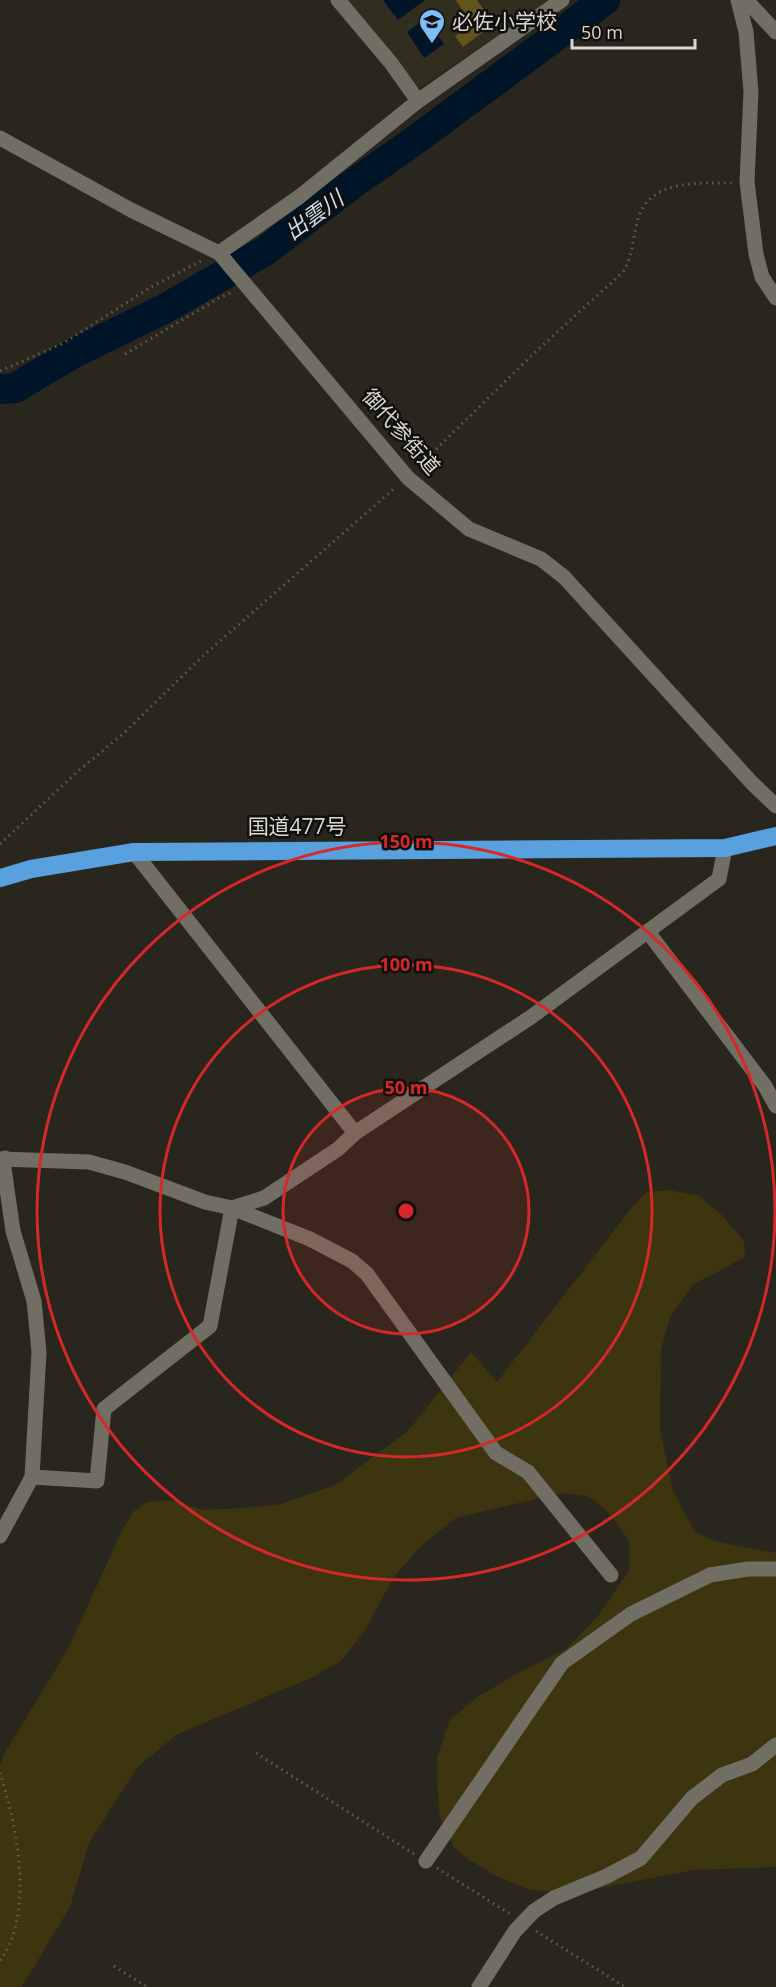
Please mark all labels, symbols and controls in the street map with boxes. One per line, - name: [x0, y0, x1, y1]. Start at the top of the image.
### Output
- school or university icon: 必佐小学校: [417, 7, 447, 45]
- place label: 必佐小学校: [452, 7, 557, 35]
- scale bar: [572, 12, 695, 50]
- text: 50 m: [581, 20, 623, 44]
- water label: 出雲川: [278, 181, 351, 246]
- street label: 御代参街道: [357, 383, 447, 480]
- street label: 国道477号: [247, 812, 347, 840]
- text: 150 m: [379, 829, 433, 853]
- text: 100 m: [379, 952, 433, 976]
- text: 50 m: [385, 1075, 427, 1099]
- centre of rings: [396, 1201, 416, 1221]

